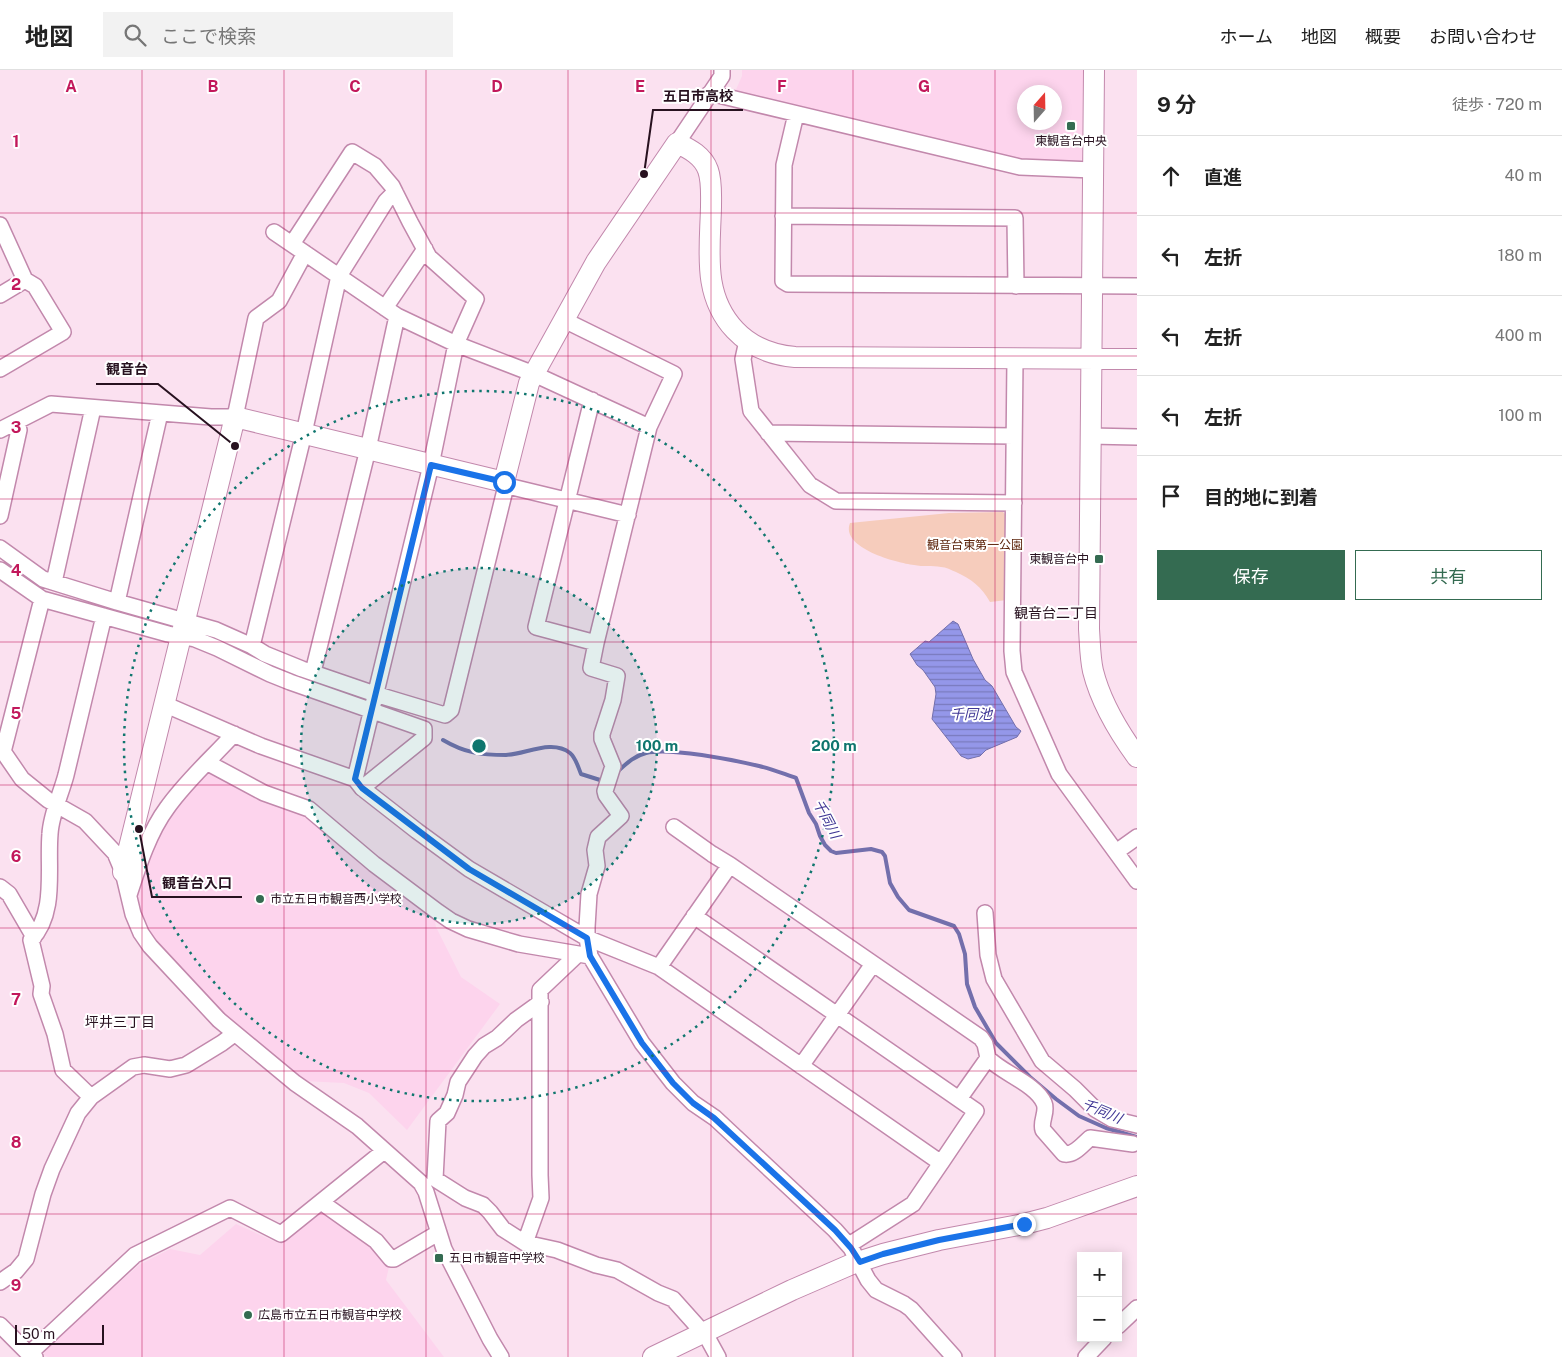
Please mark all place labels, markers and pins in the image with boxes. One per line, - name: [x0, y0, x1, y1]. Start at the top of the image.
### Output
- callout: 五日市高校: [653, 81, 743, 110]
- marker: 東観音台中央: [1065, 120, 1077, 132]
- place label: 東観音台中央: [1035, 134, 1107, 148]
- callout: 観音台: [96, 355, 158, 384]
- place label: 東観音台中: [1029, 552, 1089, 566]
- marker: 東観音台中: [1093, 553, 1105, 565]
- centre of rings: [470, 737, 488, 755]
- callout: 観音台入口: [152, 868, 242, 897]
- place label: 市立五日市観音西小学校: [270, 892, 402, 906]
- marker: 市立五日市観音西小学校: [254, 893, 266, 905]
- place label: 五日市観音中学校: [449, 1251, 545, 1265]
- marker: 五日市観音中学校: [433, 1252, 445, 1264]
- place label: 広島市立五日市観音中学校: [258, 1308, 402, 1322]
- marker: 広島市立五日市観音中学校: [242, 1309, 254, 1321]

